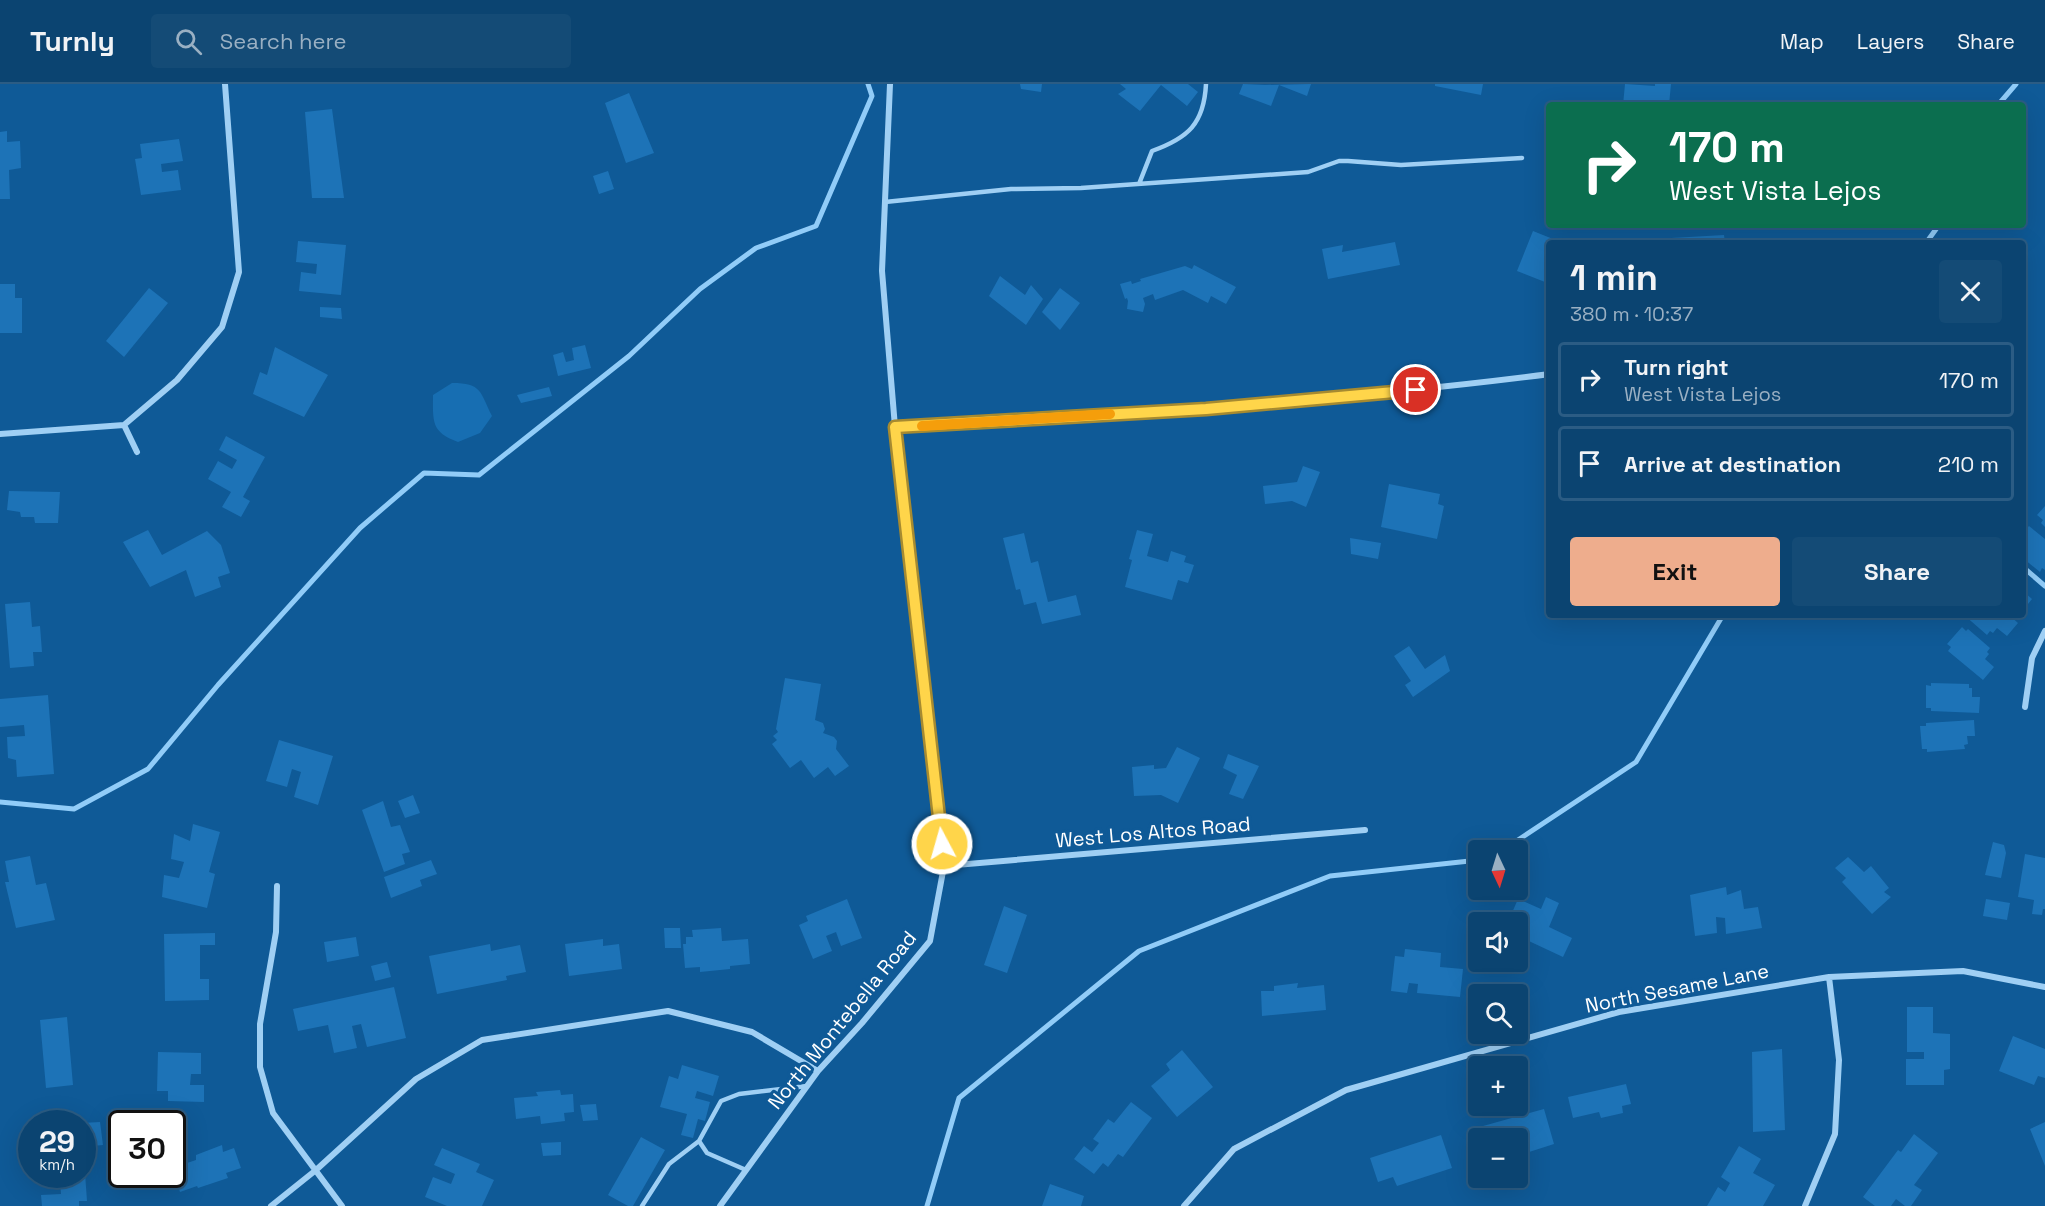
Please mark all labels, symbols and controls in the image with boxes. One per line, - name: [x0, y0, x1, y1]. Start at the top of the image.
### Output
- search box: [151, 14, 571, 68]
- text: Turnly: [30, 23, 115, 59]
- icon: search: [172, 25, 205, 58]
- text: Search here: [220, 27, 347, 55]
- text: Map: [1780, 28, 1824, 55]
- text: Layers: [1857, 28, 1924, 55]
- text: Share: [1957, 28, 2015, 55]
- text: 170 m: [1669, 121, 1785, 174]
- icon: right: [1570, 126, 1648, 204]
- text: West Vista Lejos: [1669, 173, 1881, 208]
- text: 1 min: [1570, 255, 1658, 301]
- button: close: [1939, 260, 2002, 323]
- text: 380 m · 10:37: [1570, 301, 1693, 327]
- text: Turn right: [1624, 353, 1729, 381]
- icon: right: [1573, 363, 1606, 396]
- pin: [1390, 364, 1441, 415]
- text: 170 m: [1939, 366, 1999, 394]
- icon: arrive: [1399, 373, 1432, 406]
- text: West Vista Lejos: [1624, 381, 1781, 407]
- icon: arrive: [1573, 447, 1606, 480]
- text: Arrive at destination: [1624, 450, 1841, 478]
- text: 210 m: [1938, 450, 1999, 478]
- button: Exit: [1570, 537, 1780, 606]
- button: Share: [1792, 537, 2002, 606]
- street label: West Los Altos Road: [1054, 811, 1252, 853]
- position arrow: [910, 812, 974, 876]
- north arrow: [1468, 840, 1528, 900]
- map controls: [1468, 840, 1528, 1188]
- button: sound: [1468, 912, 1528, 972]
- street label: North Montebella Road: [762, 925, 922, 1115]
- street label: North Sesame Lane: [1583, 957, 1771, 1019]
- button: search: [1468, 984, 1528, 1044]
- button: +: [1468, 1056, 1528, 1116]
- speed limit sign: 30: [108, 1110, 186, 1188]
- text: 29: [39, 1122, 75, 1161]
- button: −: [1468, 1128, 1528, 1188]
- text: km/h: [39, 1155, 75, 1174]

